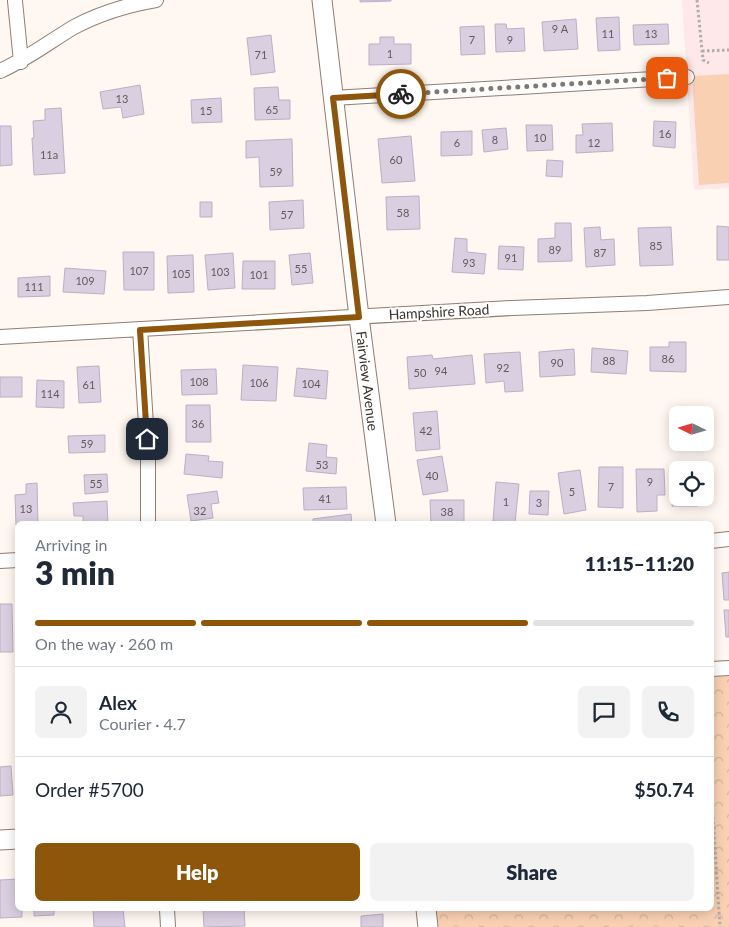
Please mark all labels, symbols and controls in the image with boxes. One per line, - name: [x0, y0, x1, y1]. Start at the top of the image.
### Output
- house number: 9 A: [552, 22, 569, 35]
- house number: 11: [602, 27, 614, 40]
- house number: 13: [645, 27, 657, 40]
- house number: 7: [469, 33, 475, 46]
- house number: 9: [507, 33, 513, 46]
- house number: 1: [387, 47, 393, 60]
- house number: 71: [255, 48, 267, 61]
- pin: [646, 57, 688, 99]
- icon: bag: [653, 64, 681, 92]
- courier: [376, 69, 426, 119]
- icon: bike: [387, 80, 415, 108]
- house number: 13: [116, 92, 128, 105]
- house number: 65: [266, 103, 278, 116]
- house number: 15: [200, 104, 212, 117]
- house number: 16: [659, 127, 671, 140]
- house number: 10: [534, 131, 547, 144]
- house number: 8: [492, 133, 498, 146]
- house number: 6: [454, 136, 460, 149]
- house number: 12: [588, 136, 600, 149]
- house number: 11a: [40, 148, 58, 161]
- house number: 60: [390, 153, 403, 166]
- house number: 59: [270, 165, 282, 178]
- house number: 58: [397, 206, 409, 219]
- house number: 57: [281, 208, 293, 221]
- house number: 85: [650, 239, 662, 252]
- house number: 89: [549, 243, 561, 256]
- house number: 87: [594, 246, 606, 259]
- house number: 91: [505, 251, 517, 264]
- house number: 93: [463, 256, 475, 269]
- house number: 55: [295, 262, 307, 275]
- house number: 107: [129, 264, 149, 277]
- house number: 103: [210, 265, 230, 278]
- house number: 105: [171, 267, 191, 280]
- house number: 101: [249, 268, 269, 281]
- house number: 109: [75, 274, 95, 287]
- house number: 111: [24, 280, 44, 293]
- street label: Hampshire Road: [388, 300, 490, 323]
- street label: Fairview Avenue: [353, 330, 382, 432]
- house number: 86: [662, 352, 674, 365]
- house number: 88: [603, 354, 615, 367]
- house number: 90: [551, 356, 564, 369]
- house number: 92: [497, 361, 509, 374]
- house number: 94: [435, 364, 448, 377]
- house number: 50: [414, 366, 427, 379]
- house number: 108: [189, 375, 209, 388]
- house number: 106: [249, 376, 269, 389]
- house number: 104: [301, 377, 321, 390]
- house number: 61: [83, 378, 95, 391]
- house number: 114: [40, 387, 60, 400]
- north arrow: [669, 406, 714, 451]
- map controls: [669, 406, 714, 506]
- house number: 36: [192, 417, 204, 430]
- pin: [126, 418, 168, 460]
- house number: 42: [420, 424, 432, 437]
- icon: home: [133, 425, 161, 453]
- house number: 59: [81, 437, 93, 450]
- house number: 53: [316, 458, 328, 471]
- button: locate: [669, 461, 714, 506]
- house number: 40: [426, 469, 439, 482]
- house number: 9: [647, 475, 653, 488]
- house number: 55: [90, 477, 102, 490]
- house number: 7: [608, 480, 614, 493]
- house number: 5: [569, 485, 575, 498]
- house number: 41: [319, 492, 331, 505]
- house number: 1: [503, 495, 509, 508]
- house number: 3: [536, 496, 542, 509]
- house number: 13: [20, 502, 32, 515]
- house number: 32: [194, 504, 206, 517]
- house number: 38: [441, 505, 453, 518]
- text: Arriving in: [35, 535, 108, 554]
- text: 11:15–11:20: [585, 552, 694, 575]
- text: 3 min: [35, 553, 115, 592]
- text: On the way · 260 m: [35, 634, 173, 653]
- button: person: [35, 686, 87, 738]
- button: chat: [578, 686, 630, 738]
- button: phone: [642, 686, 694, 738]
- text: Alex: [99, 691, 137, 714]
- text: Courier · 4.7: [99, 714, 186, 733]
- text: Order #5700: [35, 778, 144, 801]
- text: $50.74: [634, 778, 694, 801]
- button: Help: [35, 843, 360, 901]
- button: Share: [370, 843, 694, 901]

